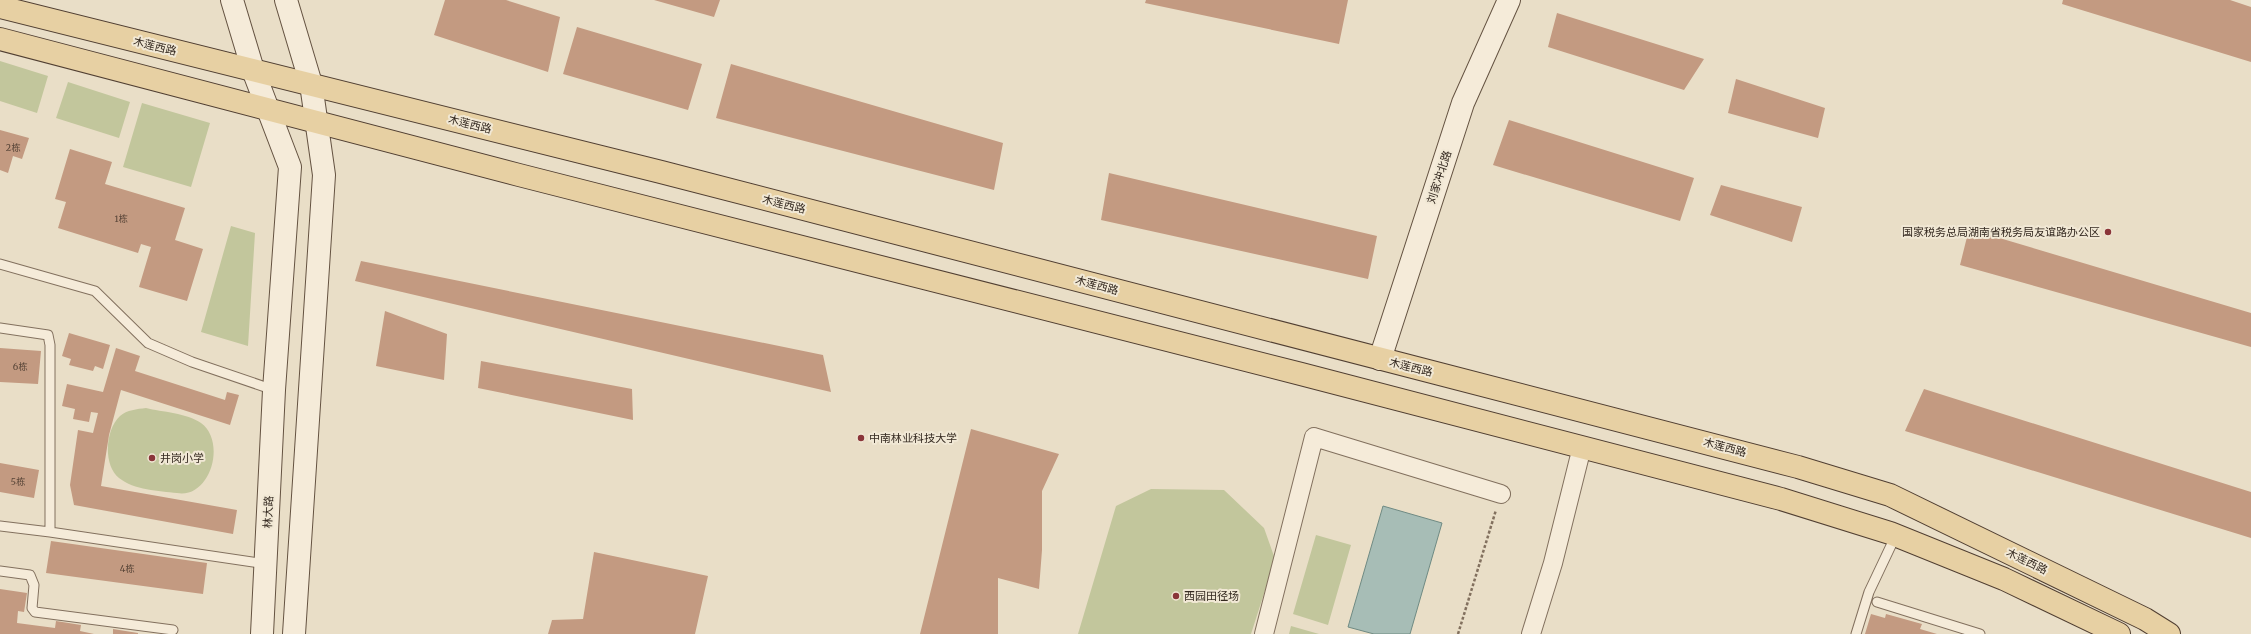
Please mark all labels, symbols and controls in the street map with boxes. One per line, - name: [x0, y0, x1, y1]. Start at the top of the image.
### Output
- street label: 木莲西路: [132, 34, 178, 58]
- street label: 木莲西路: [447, 112, 493, 136]
- house number: 2栋: [6, 142, 20, 153]
- street label: 刘家冲北路: [1424, 149, 1454, 205]
- street label: 木莲西路: [761, 192, 807, 216]
- house number: 1栋: [114, 213, 128, 224]
- place label: 国家税务总局湖南省税务局友谊路办公区: [1902, 225, 2100, 239]
- marker: 国家税务总局湖南省税务局友谊路办公区: [2103, 227, 2113, 237]
- street label: 木莲西路: [1074, 273, 1120, 297]
- street label: 木莲西路: [1388, 355, 1434, 379]
- house number: 6栋: [13, 361, 27, 372]
- place label: 中南林业科技大学: [869, 431, 957, 445]
- marker: 中南林业科技大学: [856, 433, 866, 443]
- street label: 木莲西路: [1702, 435, 1748, 459]
- place label: 井岗小学: [160, 451, 204, 465]
- marker: 井岗小学: [147, 453, 157, 463]
- house number: 5栋: [11, 476, 25, 487]
- street label: 林大路: [260, 495, 276, 529]
- street label: 木莲西路: [2004, 545, 2050, 577]
- house number: 4栋: [120, 563, 134, 574]
- place label: 西园田径场: [1184, 589, 1239, 603]
- marker: 西园田径场: [1171, 591, 1181, 601]

